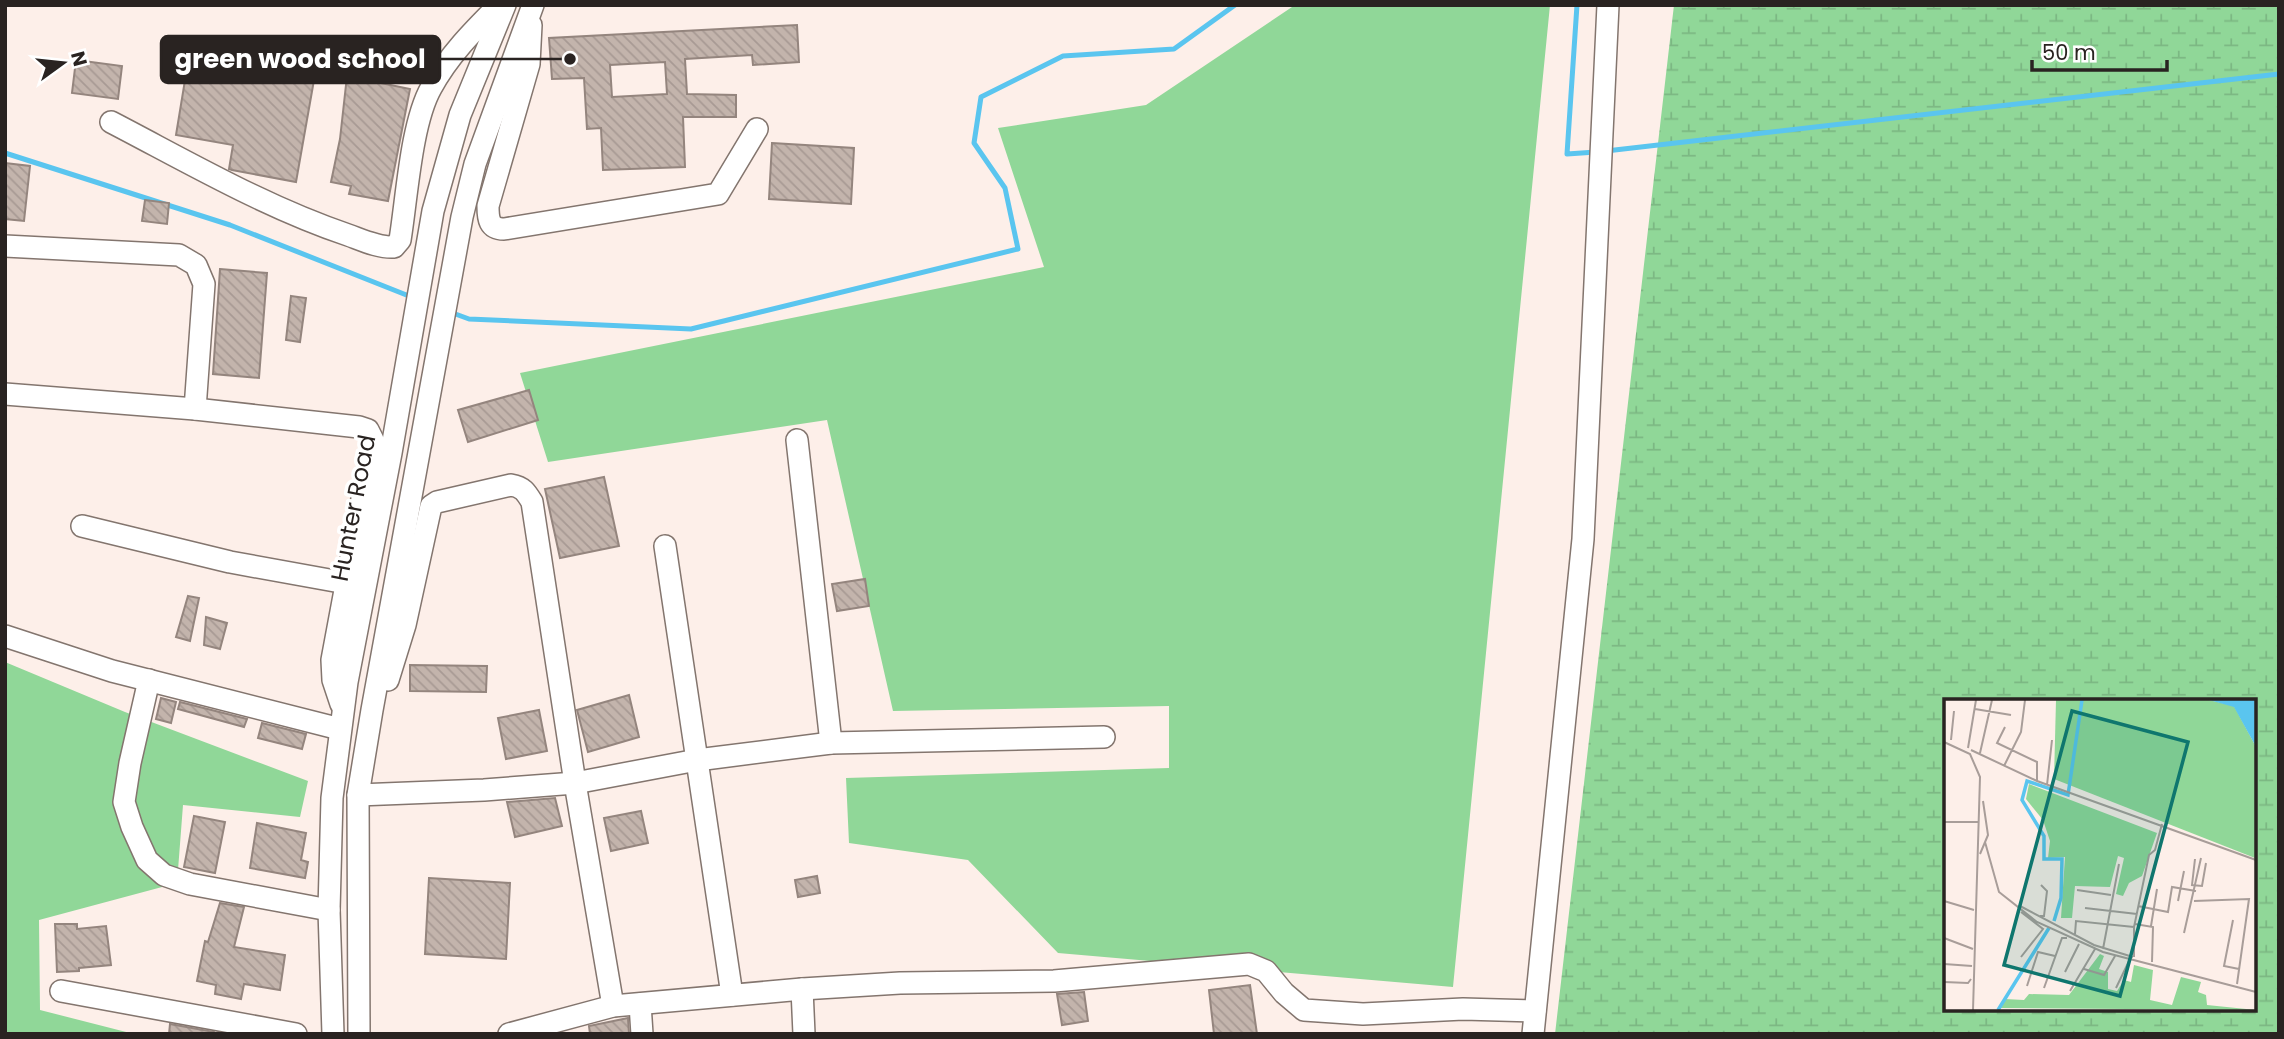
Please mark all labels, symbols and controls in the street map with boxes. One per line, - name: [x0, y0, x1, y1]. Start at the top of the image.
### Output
- north arrow: [28, 28, 98, 98]
- scale bar: [2032, 28, 2167, 72]
- callout: green wood school: [161, 36, 440, 83]
- text: 50 m: [2042, 38, 2096, 67]
- text: green wood school: [174, 41, 426, 77]
- text: N: [64, 48, 94, 69]
- street label: Hunter Road: [323, 432, 383, 584]
- inset map: [1944, 699, 2256, 1011]

